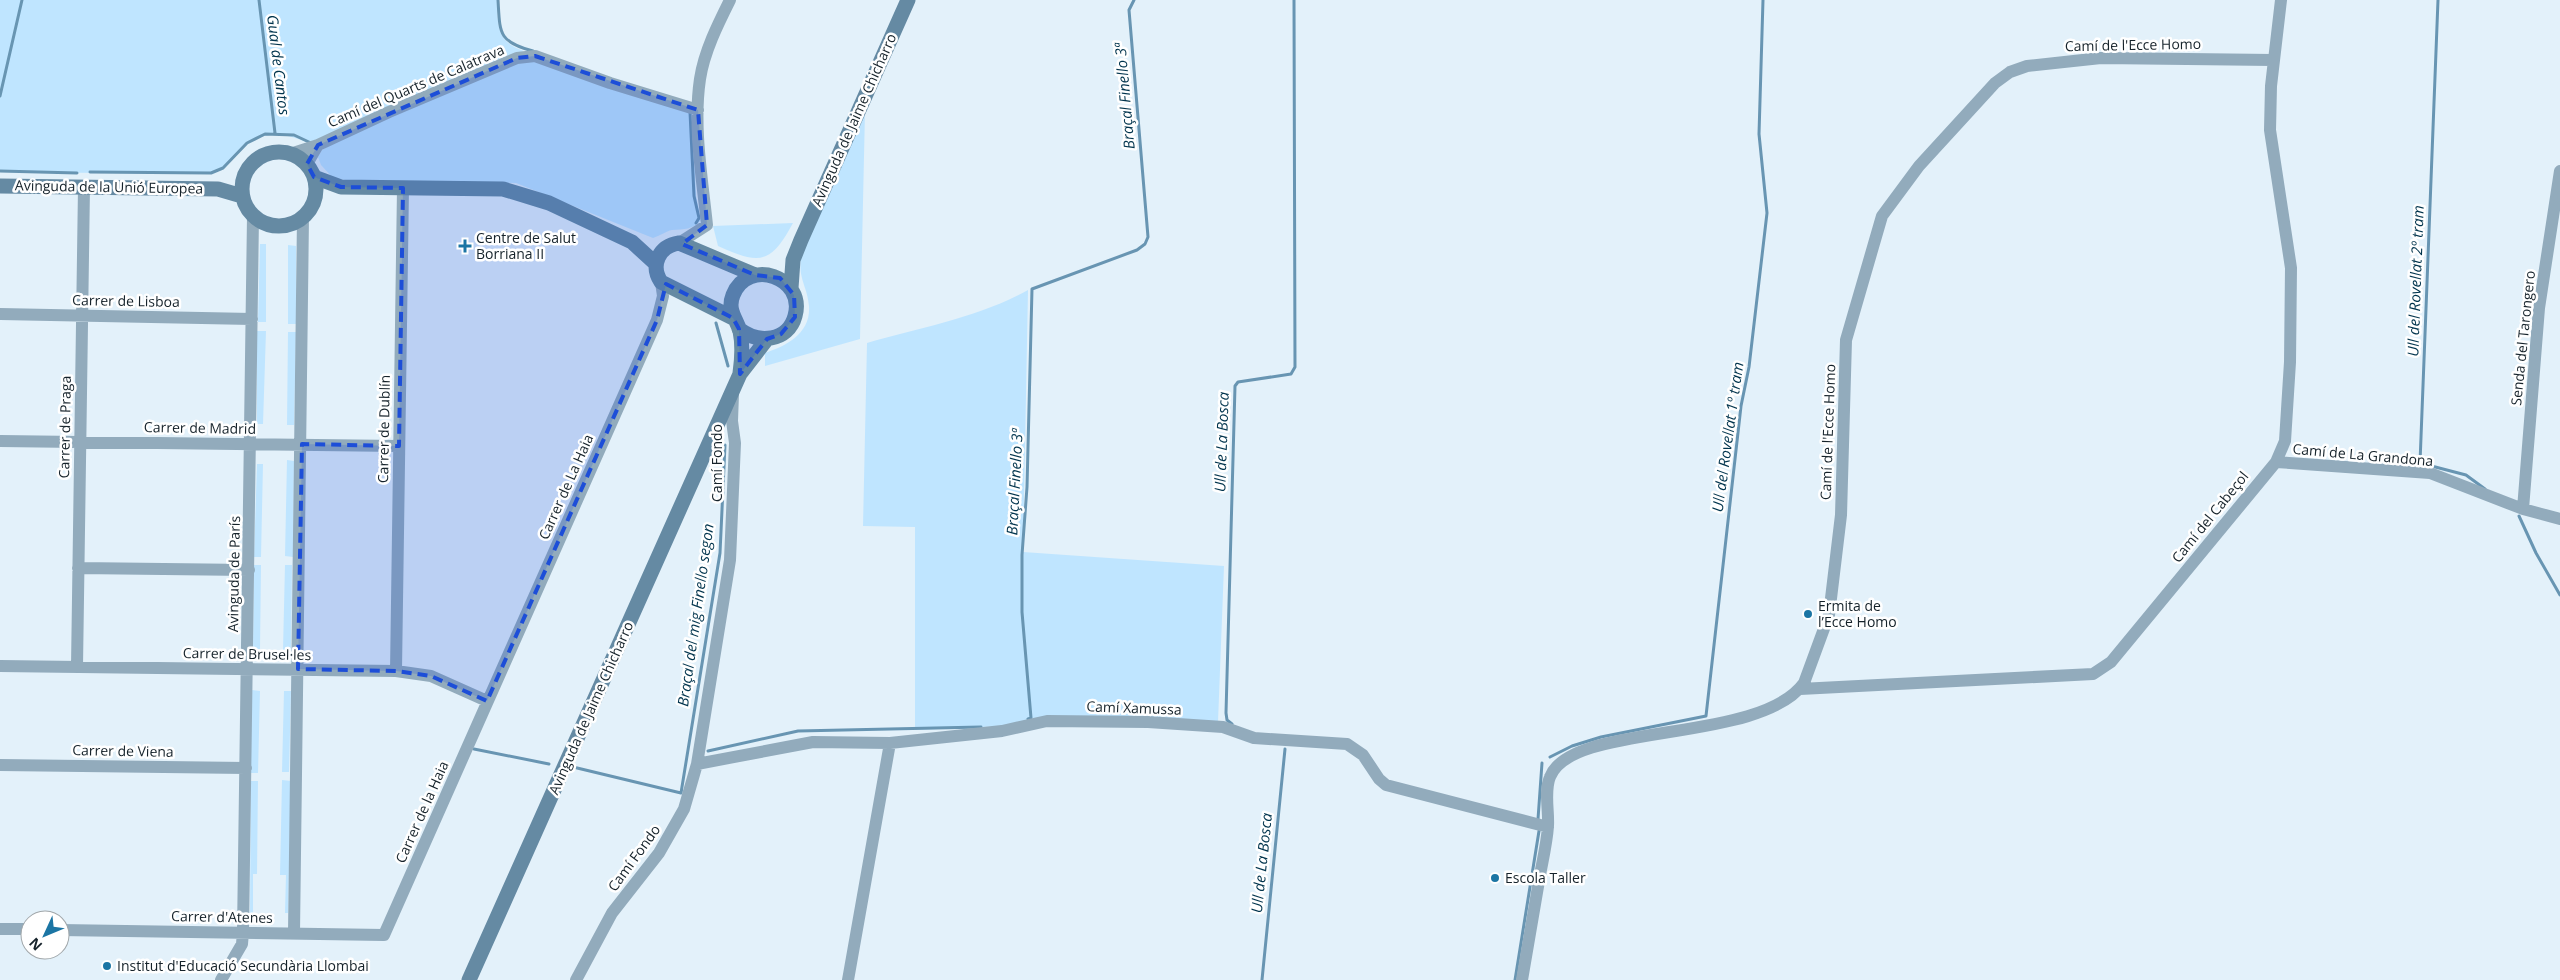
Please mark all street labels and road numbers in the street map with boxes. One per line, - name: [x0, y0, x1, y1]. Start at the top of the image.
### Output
- street label: Avinguda de Jaime Chicharro: [807, 30, 900, 209]
- street label: Camí de l'Ecce Homo: [2065, 34, 2201, 55]
- street label: Camí del Quarts de Calatrava: [325, 40, 507, 131]
- street label: Avinguda de la Unió Europea: [15, 175, 203, 198]
- street label: Senda del Tarongero: [2506, 270, 2539, 406]
- street label: Carrer de Lisboa: [72, 290, 180, 311]
- street label: Camí de l'Ecce Homo: [1816, 364, 1839, 500]
- street label: Carrer de Dublín: [373, 375, 394, 483]
- street label: Carrer de Praga: [54, 376, 75, 478]
- street label: Carrer de Madrid: [144, 417, 256, 438]
- street label: Camí Fondo: [707, 424, 726, 502]
- street label: Carrer de La Haia: [534, 431, 597, 542]
- street label: Camí de La Grandona: [2292, 439, 2434, 470]
- street label: Camí del Cabeçol: [2167, 467, 2252, 566]
- street label: Avinguda de París: [223, 515, 244, 632]
- street label: Avinguda de Jaime Chicharro: [544, 618, 637, 797]
- street label: Carrer de Brusel·les: [183, 643, 312, 664]
- street label: Camí Xamussa: [1086, 696, 1182, 719]
- street label: Carrer de Viena: [72, 740, 174, 761]
- street label: Carrer de la Haia: [391, 758, 453, 866]
- street label: Camí Fondo: [603, 821, 664, 895]
- street label: Carrer d'Atenes: [171, 906, 273, 927]

